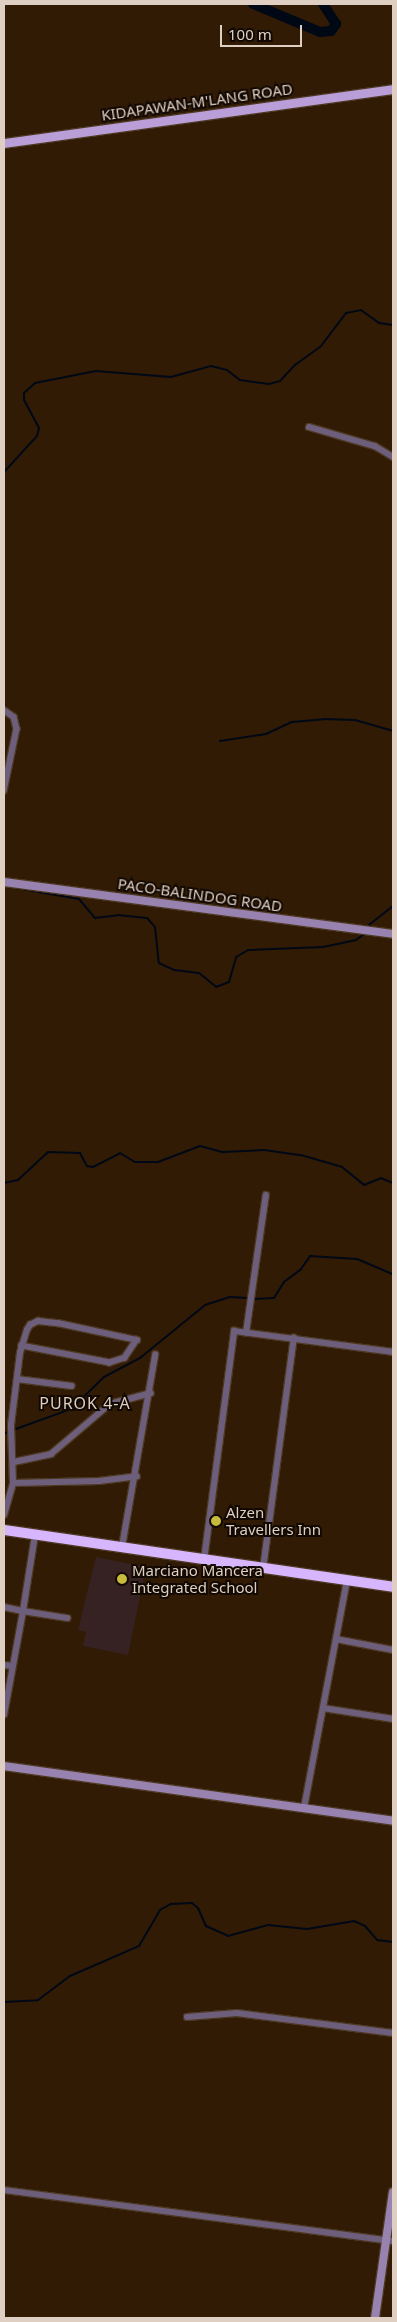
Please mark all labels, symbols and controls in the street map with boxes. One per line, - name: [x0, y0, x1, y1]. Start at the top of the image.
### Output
- scale bar: [222, 15, 304, 47]
- text: 100 m: [228, 24, 272, 44]
- street label: KIDAPAWAN-M'LANG ROAD: [100, 80, 294, 124]
- street label: PACO-BALINDOG ROAD: [117, 875, 283, 915]
- district label: PUROK 4-A: [38, 1393, 132, 1413]
- place label: Alzen Travellers Inn: [226, 1503, 321, 1538]
- marker: Alzen Travellers Inn: [210, 1515, 222, 1527]
- place label: Marciano Mancera Integrated School: [132, 1561, 263, 1596]
- marker: Marciano Mancera Integrated School: [116, 1573, 128, 1585]

